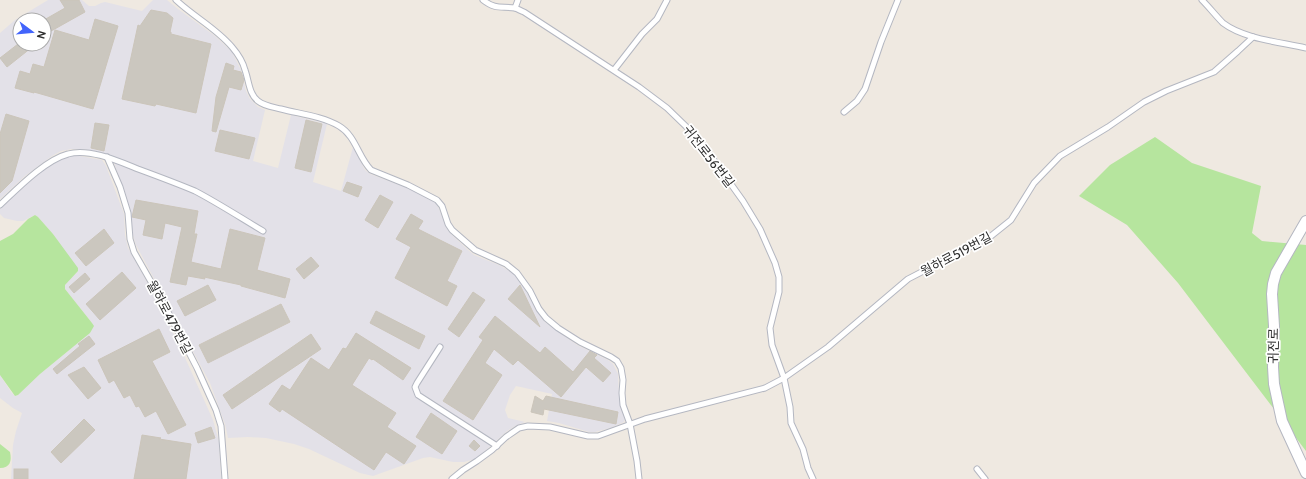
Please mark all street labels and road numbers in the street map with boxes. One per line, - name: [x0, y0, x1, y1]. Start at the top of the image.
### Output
- street label: 귀전로56번길: [680, 122, 738, 190]
- street label: 월하로519번길: [918, 229, 994, 279]
- street label: 월하로479번길: [144, 277, 196, 357]
- street label: 귀전로: [1265, 328, 1281, 364]

